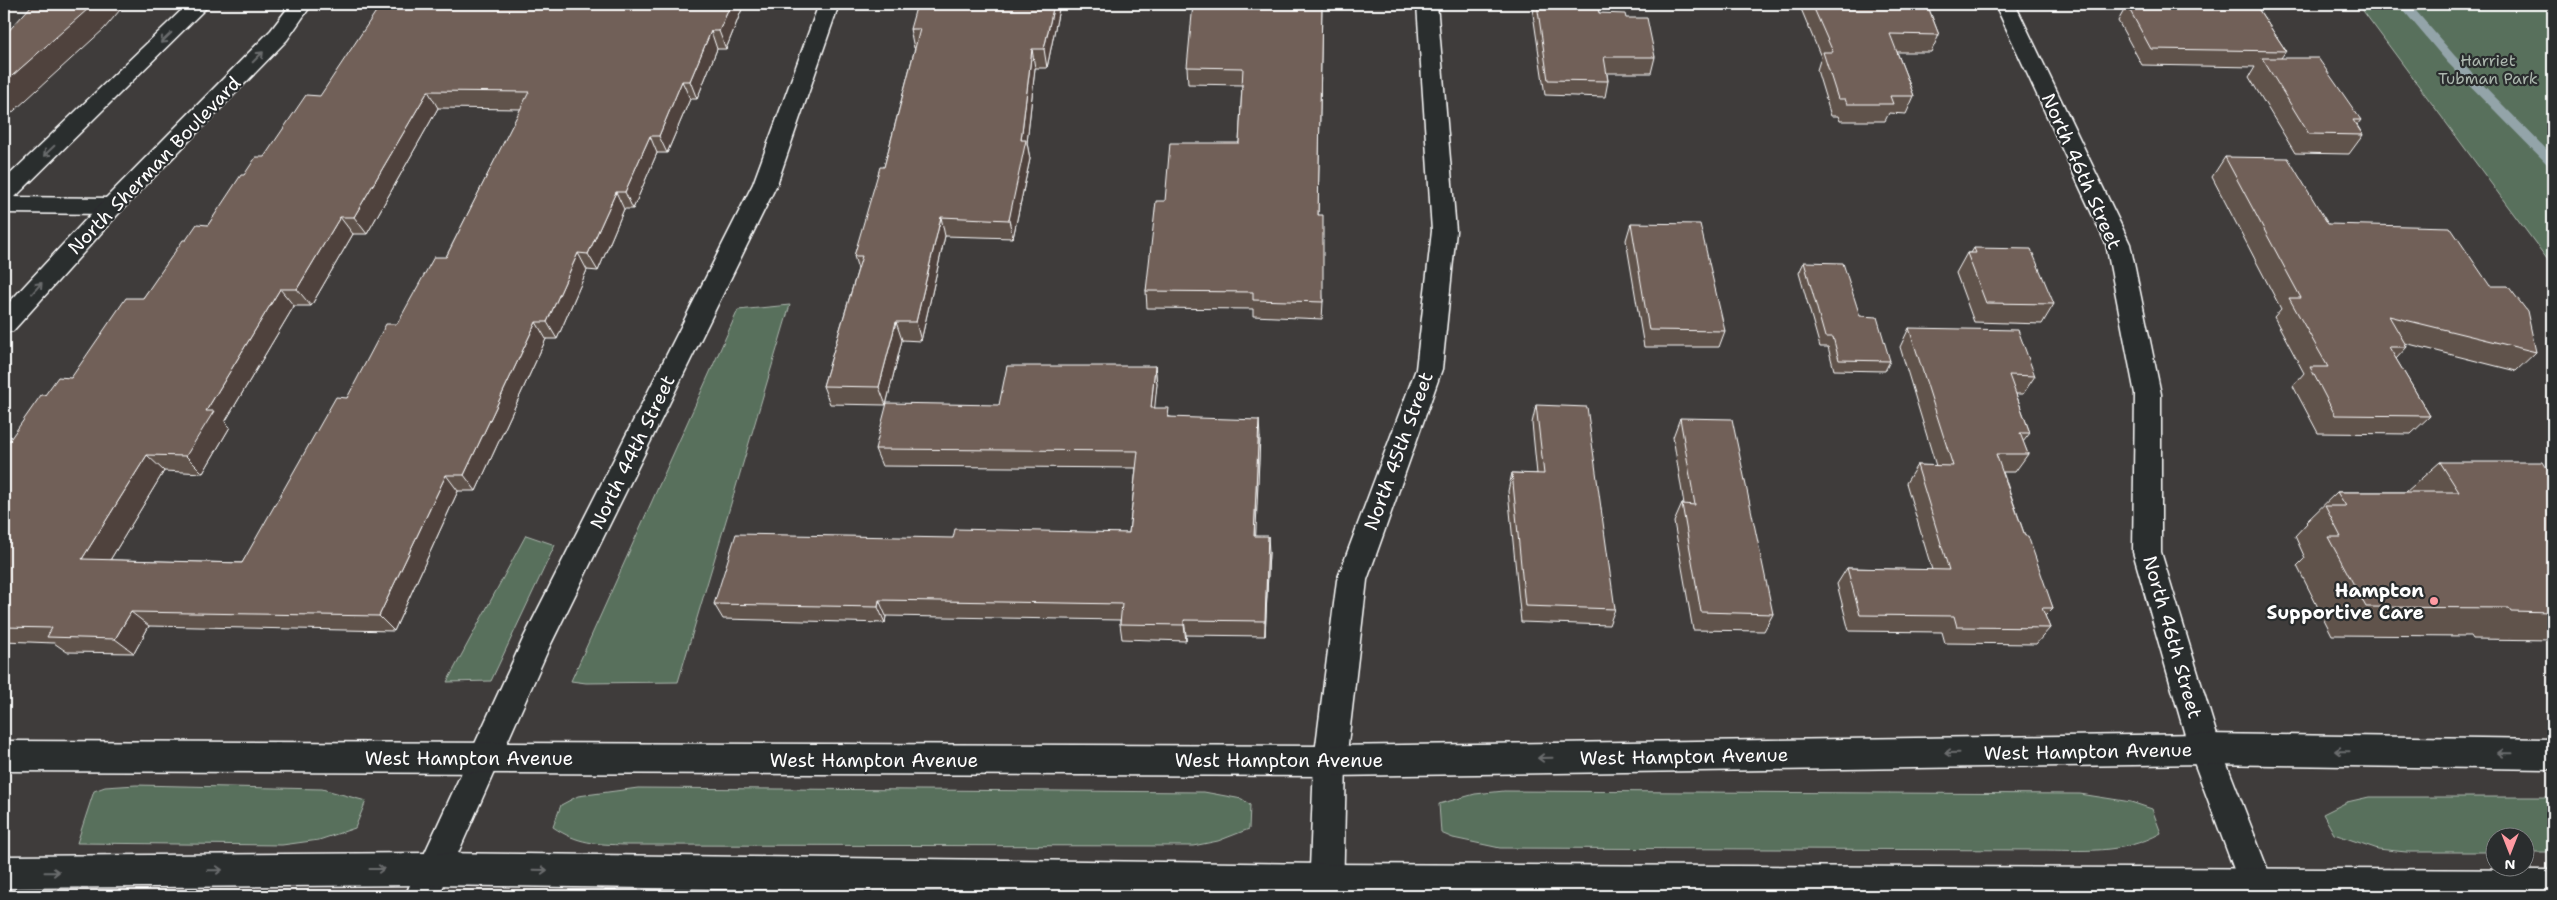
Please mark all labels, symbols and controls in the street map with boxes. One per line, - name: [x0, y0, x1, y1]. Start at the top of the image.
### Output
- one-way arrow: [161, 32, 173, 44]
- park label: Harriet Tubman Park: [2438, 50, 2538, 89]
- one-way arrow: [252, 51, 264, 64]
- street label: North Sherman Boulevard: [62, 71, 246, 260]
- street label: North 46th Street: [2036, 89, 2127, 253]
- one-way arrow: [42, 145, 55, 157]
- one-way arrow: [31, 282, 42, 295]
- street label: North 45th Street: [1358, 368, 1439, 534]
- street label: North 44th Street: [584, 371, 681, 533]
- street label: North 46th Street: [2137, 553, 2208, 722]
- place label: Hampton Supportive Care: [2267, 578, 2424, 625]
- marker: Hampton Supportive Care: [2428, 595, 2440, 607]
- street label: West Hampton Avenue: [1984, 737, 2192, 766]
- street label: West Hampton Avenue: [1580, 742, 1788, 771]
- street label: West Hampton Avenue: [365, 746, 573, 771]
- one-way arrow: [2334, 746, 2350, 756]
- street label: West Hampton Avenue: [770, 748, 978, 773]
- street label: West Hampton Avenue: [1175, 748, 1383, 773]
- one-way arrow: [1944, 748, 1960, 758]
- one-way arrow: [2497, 748, 2513, 758]
- one-way arrow: [1537, 753, 1553, 763]
- north arrow: [2484, 828, 2534, 878]
- text: N: [2504, 856, 2516, 874]
- one-way arrow: [369, 864, 385, 874]
- one-way arrow: [206, 865, 223, 875]
- one-way arrow: [532, 865, 548, 875]
- one-way arrow: [44, 867, 60, 877]

